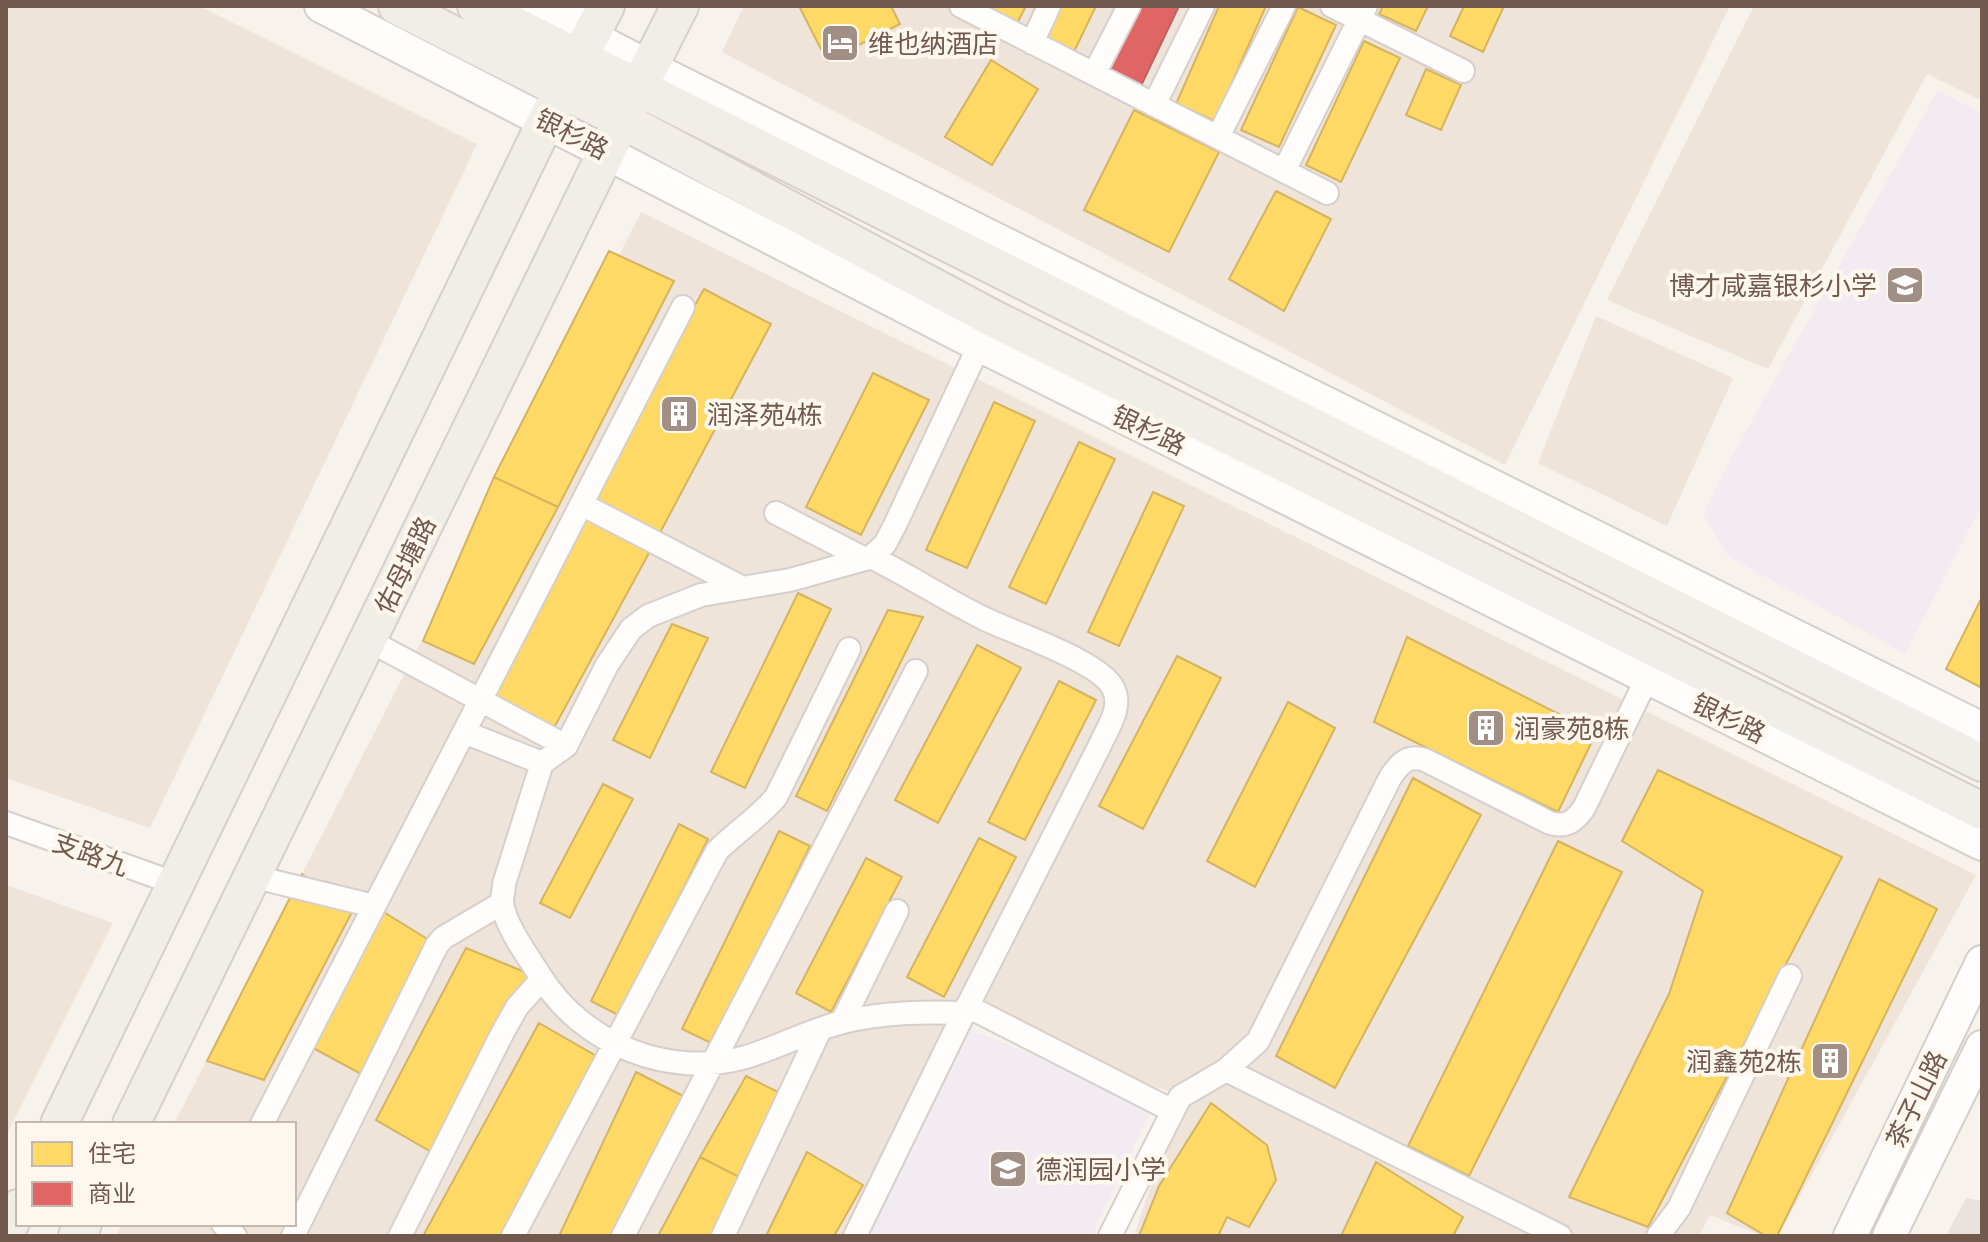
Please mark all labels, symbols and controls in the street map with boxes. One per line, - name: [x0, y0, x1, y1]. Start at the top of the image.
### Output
- hotel icon: 维也纳酒店: [819, 22, 861, 64]
- place label: 维也纳酒店: [868, 26, 998, 61]
- street label: 银杉路: [529, 101, 615, 167]
- school or university icon: 博才咸嘉银杉小学: [1884, 264, 1926, 306]
- place label: 博才咸嘉银杉小学: [1669, 268, 1877, 303]
- building icon: 润泽苑4栋: [658, 393, 700, 435]
- place label: 润泽苑4栋: [707, 397, 823, 432]
- street label: 银杉路: [1106, 397, 1192, 463]
- street label: 佑母塘路: [366, 511, 444, 619]
- street label: 银杉路: [1686, 685, 1772, 751]
- building icon: 润豪苑8栋: [1465, 707, 1507, 749]
- place label: 润豪苑8栋: [1514, 711, 1630, 746]
- street label: 支路九: [48, 824, 134, 884]
- building icon: 润鑫苑2栋: [1809, 1040, 1851, 1082]
- place label: 润鑫苑2栋: [1686, 1044, 1802, 1079]
- street label: 茶子山路: [1877, 1045, 1955, 1153]
- legend: [16, 1122, 296, 1226]
- text: 住宅: [88, 1137, 136, 1169]
- school or university icon: 德润园小学: [987, 1148, 1029, 1190]
- place label: 德润园小学: [1036, 1152, 1166, 1187]
- text: 商业: [88, 1177, 136, 1209]

